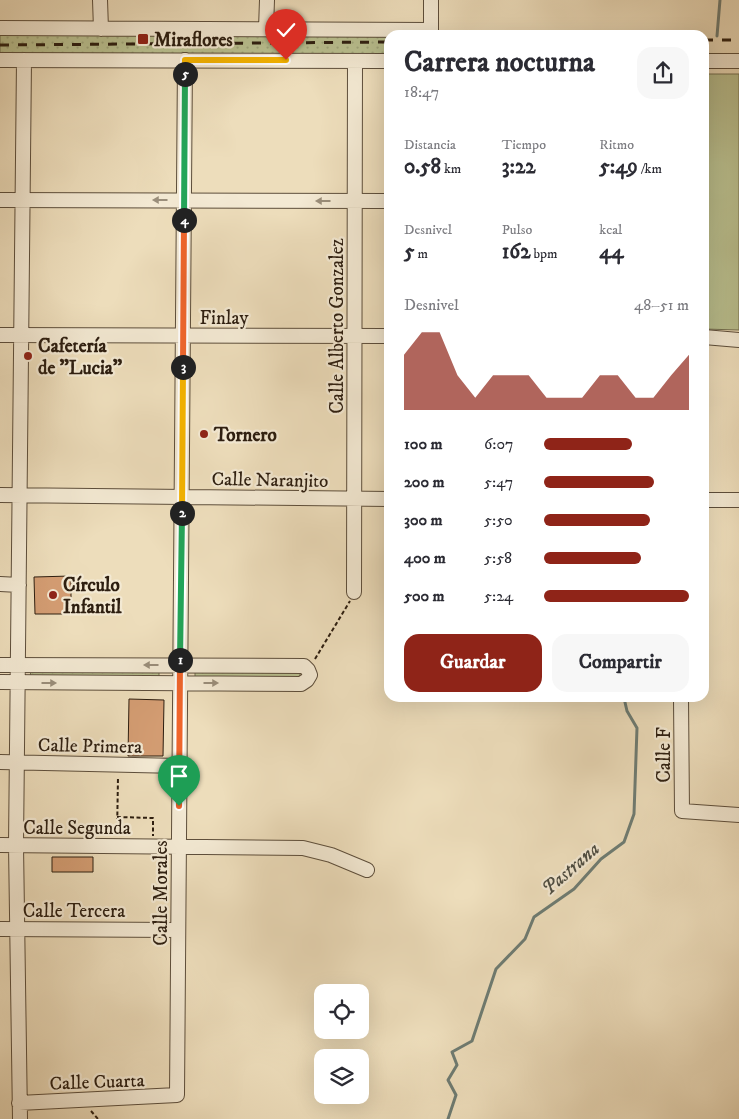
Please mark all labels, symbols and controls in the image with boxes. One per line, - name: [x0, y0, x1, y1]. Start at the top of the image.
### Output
- pin: [265, 9, 307, 60]
- icon: check: [272, 16, 300, 44]
- place label: Miraflores: [154, 29, 233, 52]
- marker: Miraflores: [136, 32, 150, 46]
- text: Carrera nocturna: [404, 45, 595, 80]
- button: share: [637, 47, 689, 99]
- pin: 5: [172, 62, 198, 86]
- text: 5: [182, 65, 189, 83]
- text: 18:47: [404, 82, 439, 102]
- text: Distancia: [404, 136, 456, 154]
- text: Tiempo: [502, 136, 546, 154]
- text: Ritmo: [599, 136, 634, 154]
- text: 0.58: [404, 154, 441, 180]
- text: 3:22: [502, 154, 536, 180]
- text: 5:49: [599, 154, 638, 180]
- text: km: [441, 160, 461, 178]
- text: /km: [638, 160, 662, 178]
- one-way arrow: [152, 196, 168, 204]
- one-way arrow: [314, 197, 330, 205]
- pin: 4: [172, 208, 196, 232]
- text: 4: [180, 211, 189, 229]
- text: Desnivel: [404, 221, 452, 239]
- text: Pulso: [502, 221, 532, 239]
- text: kcal: [599, 221, 622, 239]
- street label: Calle Alberto Gonzalez: [326, 238, 349, 414]
- text: 5: [404, 239, 414, 265]
- text: 162: [502, 239, 531, 265]
- text: 44: [599, 239, 624, 265]
- text: m: [414, 245, 428, 263]
- text: bpm: [531, 245, 558, 263]
- text: Desnivel: [404, 295, 459, 315]
- text: 48–51 m: [634, 295, 689, 315]
- street label: Finlay: [199, 307, 250, 330]
- place label: Cafetería de "Lucia": [38, 335, 123, 380]
- marker: Cafetería de "Lucia": [22, 350, 34, 362]
- pin: 3: [170, 354, 196, 380]
- text: 3: [181, 358, 186, 376]
- place label: Tornero: [213, 424, 277, 447]
- marker: Tornero: [198, 428, 210, 440]
- text: 100 m: [404, 434, 443, 454]
- text: 6:07: [484, 434, 514, 454]
- street label: Calle Naranjito: [211, 468, 329, 493]
- text: 200 m: [404, 472, 445, 492]
- text: 5:47: [484, 472, 513, 492]
- pin: 2: [170, 500, 194, 526]
- text: 2: [179, 504, 186, 522]
- text: 300 m: [404, 510, 443, 530]
- text: 5:50: [484, 510, 513, 530]
- text: 400 m: [404, 548, 446, 568]
- text: 5:58: [484, 548, 512, 568]
- place label: Círculo Infantil: [63, 574, 122, 619]
- text: 500 m: [404, 586, 445, 606]
- text: 5:24: [484, 586, 513, 606]
- marker: Círculo Infantil: [47, 589, 59, 601]
- button: Guardar: [404, 634, 542, 692]
- button: Compartir: [552, 634, 689, 692]
- pin: 1: [168, 648, 192, 672]
- text: 1: [178, 651, 183, 669]
- one-way arrow: [142, 661, 158, 669]
- one-way arrow: [41, 679, 57, 687]
- one-way arrow: [203, 679, 219, 687]
- street label: Calle F: [653, 727, 676, 783]
- street label: Calle Primera: [38, 734, 142, 759]
- pin: [158, 755, 200, 806]
- icon: arrive: [165, 762, 193, 790]
- street label: Calle Segunda: [23, 817, 131, 840]
- water label: Pastrana: [537, 837, 605, 901]
- street label: Calle Morales: [150, 840, 173, 946]
- street label: Calle Tercera: [23, 900, 125, 923]
- map controls: [314, 984, 369, 1104]
- button: locate: [314, 984, 369, 1039]
- button: layers: [314, 1049, 369, 1104]
- street label: Calle Cuarta: [49, 1069, 145, 1096]

